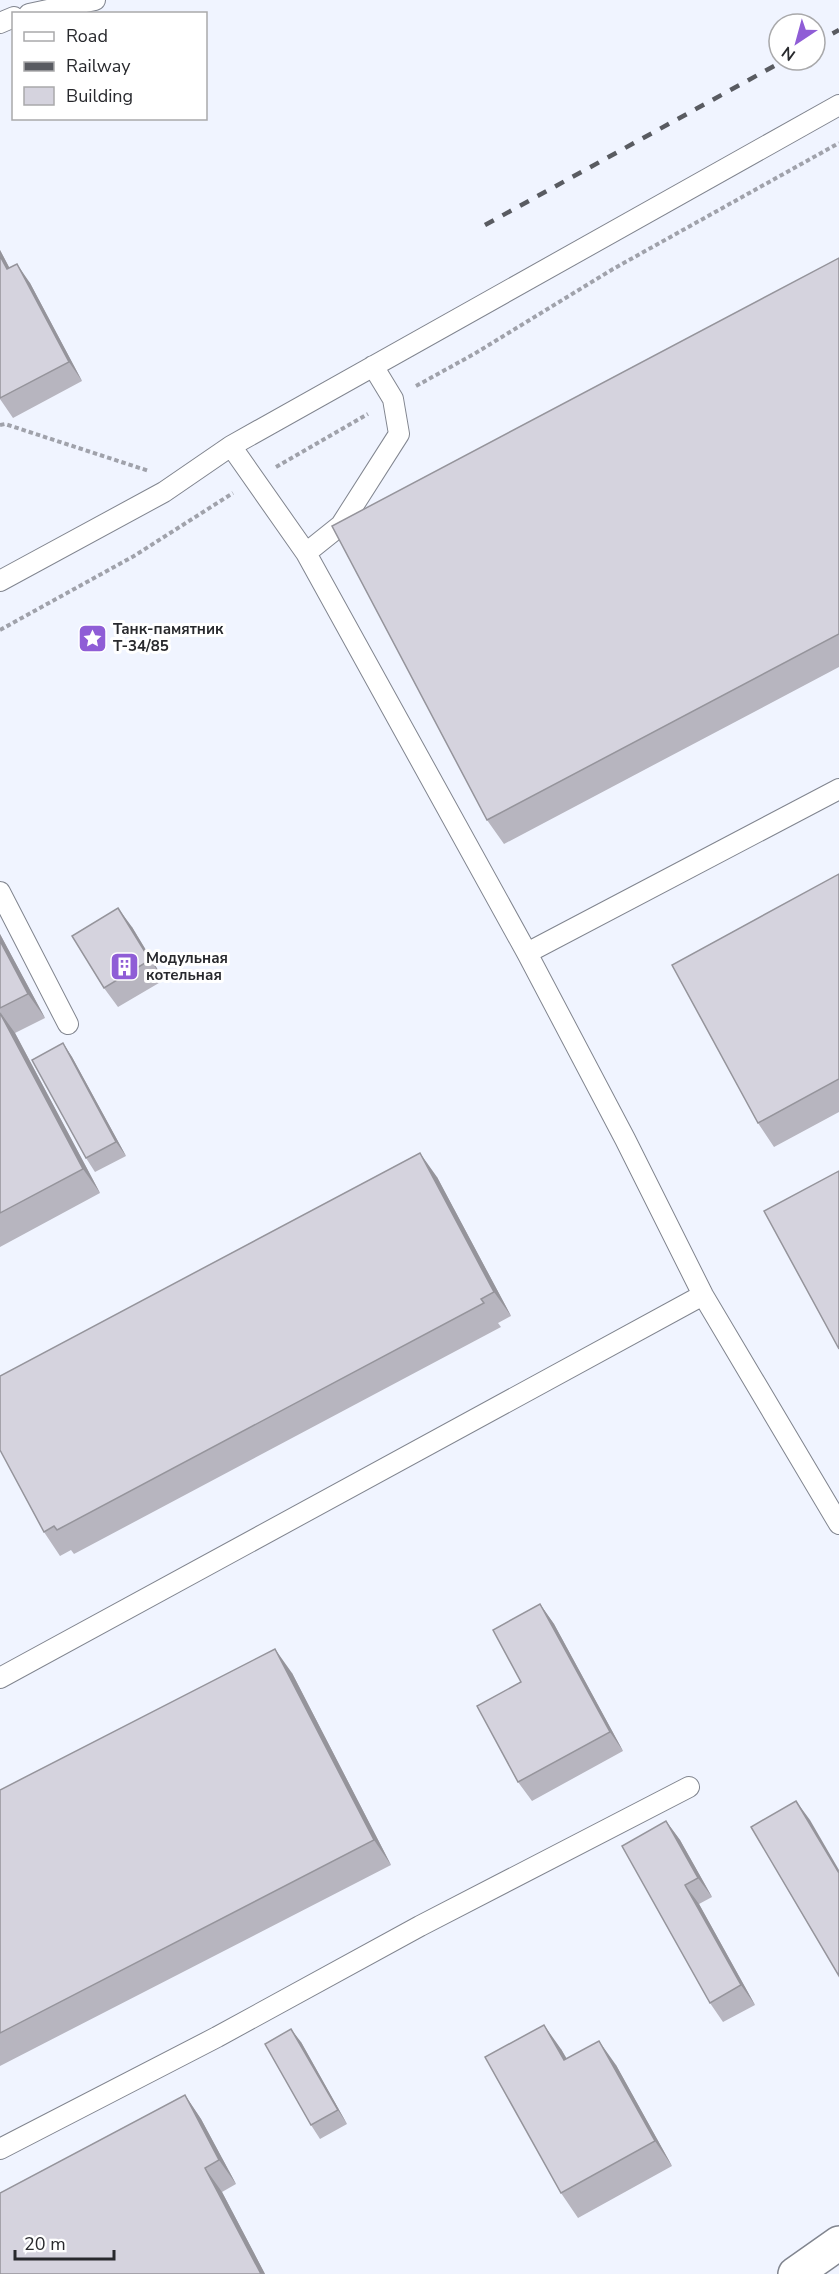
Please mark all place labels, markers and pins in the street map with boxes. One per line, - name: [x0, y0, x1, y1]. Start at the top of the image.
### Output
- place label: Танк-памятник Т-34/85: [113, 619, 224, 656]
- place icon: Танк-памятник Т-34/85: [76, 622, 108, 654]
- place label: Модульная котельная: [146, 948, 228, 985]
- building icon: Модульная котельная: [109, 951, 141, 983]

